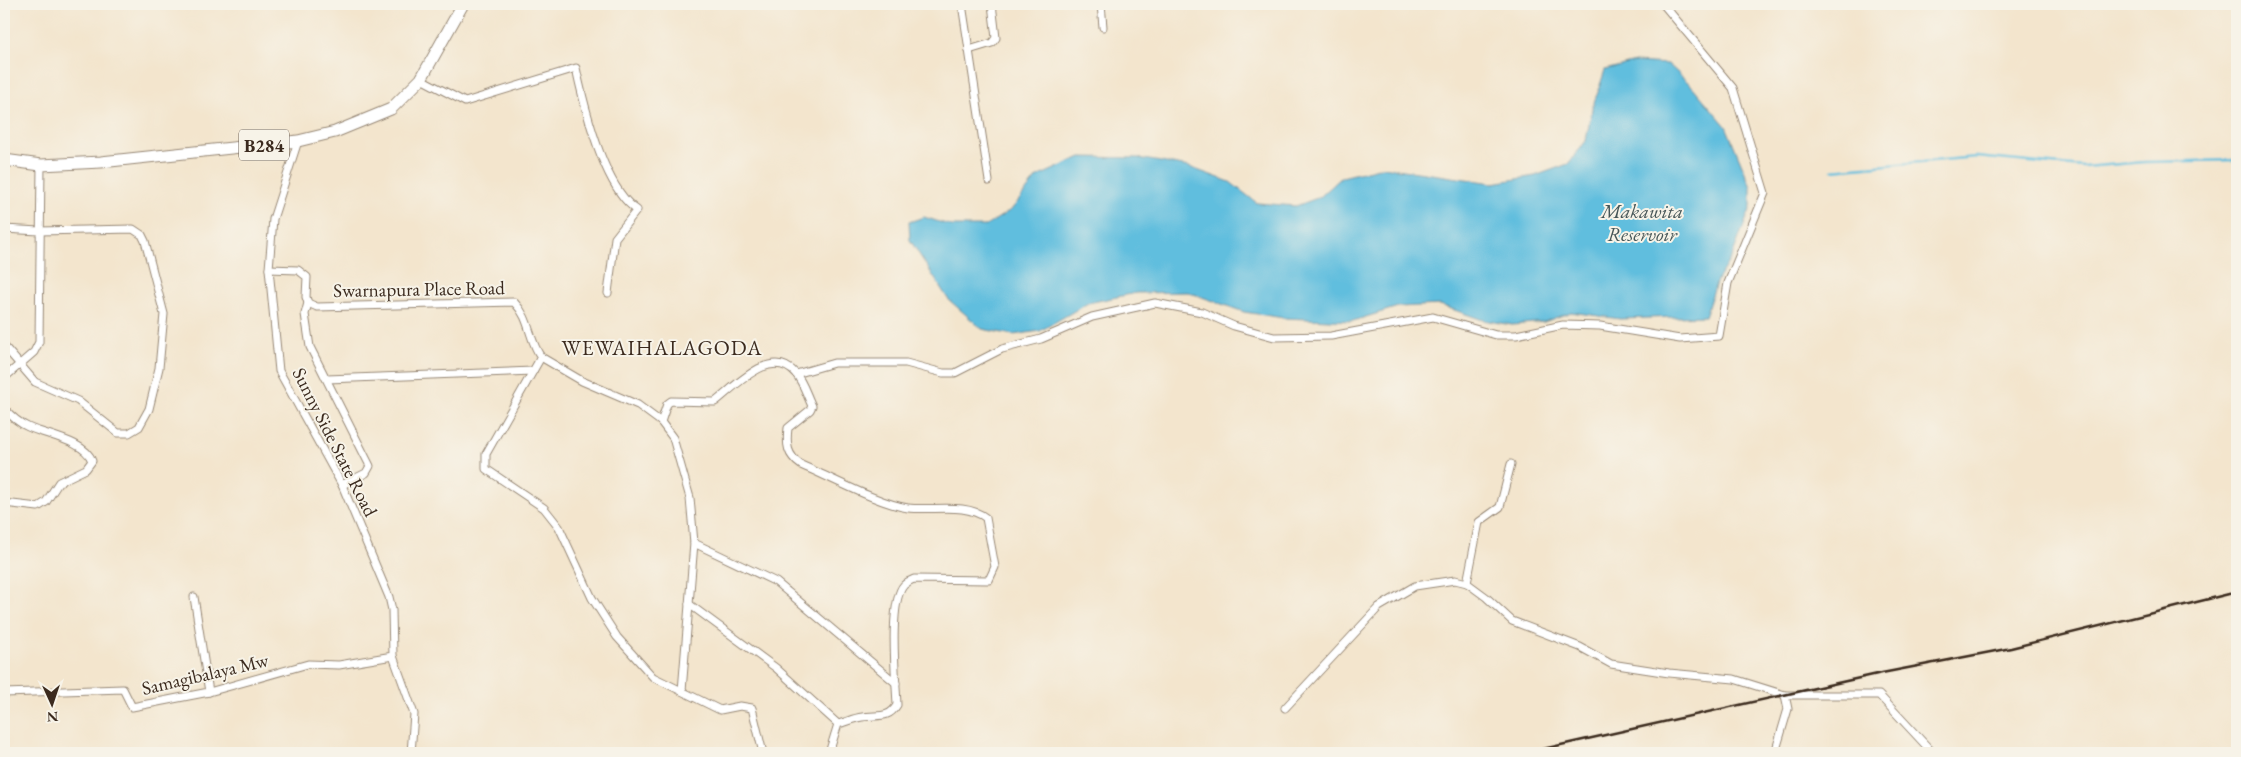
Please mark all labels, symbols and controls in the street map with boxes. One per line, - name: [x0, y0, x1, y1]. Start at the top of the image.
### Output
- road number: B284: [239, 130, 289, 160]
- water label: Makawita Reservoir: [1600, 198, 1683, 247]
- street label: Swarnapura Place Road: [333, 275, 505, 303]
- district label: WEWAIHALAGODA: [561, 334, 763, 361]
- street label: Sunny Side State Road: [287, 363, 384, 521]
- street label: Samagibalaya Mw: [139, 647, 272, 701]
- north arrow: [28, 680, 78, 730]
- text: N: [46, 708, 59, 726]

